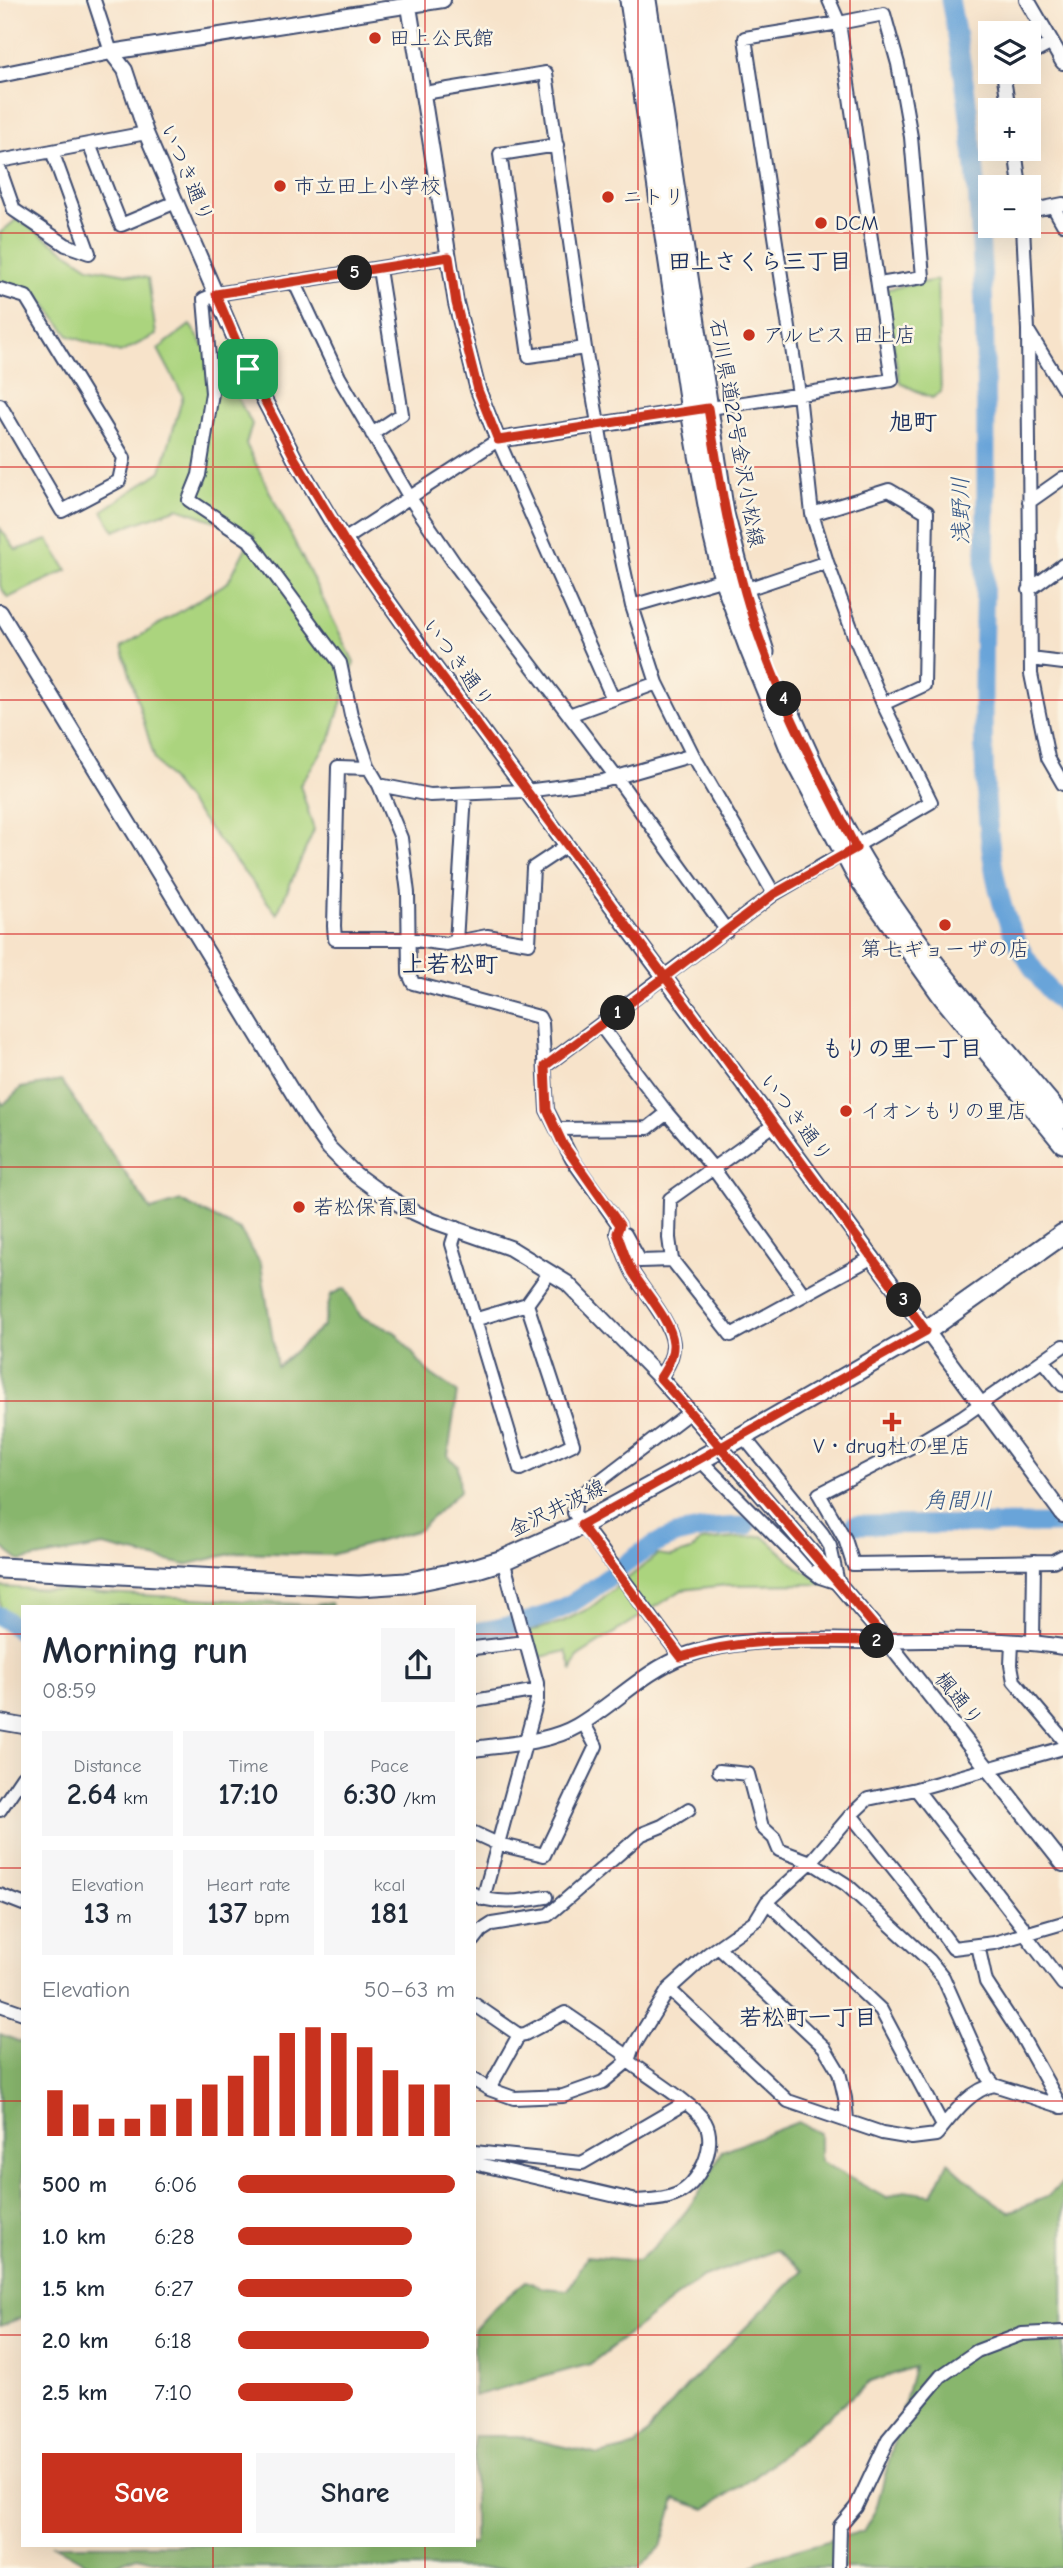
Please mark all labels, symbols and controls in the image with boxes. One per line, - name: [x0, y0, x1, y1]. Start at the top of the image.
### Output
- map controls: [978, 21, 1041, 238]
- button: layers: [978, 21, 1041, 84]
- place label: 田上公民館: [389, 26, 494, 50]
- marker: 田上公民館: [367, 30, 383, 46]
- button: +: [978, 98, 1041, 161]
- street label: いつき通り: [155, 120, 219, 226]
- place label: 市立田上小学校: [294, 174, 441, 198]
- button: −: [978, 175, 1041, 238]
- marker: 市立田上小学校: [272, 178, 288, 194]
- place label: ニトリ: [622, 185, 685, 209]
- marker: ニトリ: [600, 189, 616, 205]
- place label: DCM: [835, 211, 879, 235]
- marker: DCM: [813, 215, 829, 231]
- district label: 田上さくら三丁目: [668, 248, 852, 275]
- pin: 5: [338, 256, 372, 290]
- text: 5: [349, 261, 360, 283]
- street label: 石川県道22号金沢小松線: [705, 317, 769, 549]
- place label: アルビス 田上店: [763, 323, 916, 347]
- marker: アルビス 田上店: [741, 327, 757, 343]
- pin: [218, 339, 278, 399]
- icon: arrive: [229, 350, 267, 388]
- district label: 旭町: [889, 408, 937, 436]
- water label: 浅野川: [947, 476, 975, 546]
- street label: いつき通り: [417, 613, 499, 713]
- pin: 4: [766, 682, 802, 716]
- text: 4: [779, 687, 788, 709]
- marker: 第七ギョーザの店: [937, 917, 953, 933]
- place label: 第七ギョーザの店: [861, 937, 1029, 961]
- district label: 上若松町: [402, 950, 498, 978]
- pin: 1: [600, 996, 636, 1030]
- text: 1: [614, 1001, 621, 1023]
- district label: もりの里一丁目: [822, 1035, 983, 1062]
- street label: いつき通り: [755, 1069, 837, 1167]
- place label: イオンもりの里店: [860, 1099, 1027, 1123]
- marker: イオンもりの里店: [838, 1103, 854, 1119]
- place label: 若松保育園: [313, 1195, 418, 1219]
- marker: 若松保育園: [291, 1199, 307, 1215]
- pin: 3: [886, 1282, 922, 1318]
- text: 3: [899, 1288, 908, 1310]
- marker: V・drug杜の里店: [884, 1414, 900, 1430]
- place label: V・drug杜の里店: [813, 1434, 971, 1458]
- street label: 金沢井波線: [505, 1474, 609, 1542]
- water label: 角間川: [924, 1487, 993, 1514]
- pin: 2: [860, 1624, 894, 1658]
- button: share: [381, 1628, 455, 1702]
- text: Morning run: [42, 1629, 248, 1673]
- text: 2: [872, 1629, 881, 1651]
- street label: 楓通り: [930, 1667, 988, 1731]
- text: 08:59: [42, 1677, 97, 1704]
- text: Distance: [73, 1755, 142, 1777]
- text: Time: [229, 1755, 268, 1777]
- text: Pace: [370, 1755, 409, 1777]
- text: 2.64: [67, 1777, 117, 1812]
- text: 17:10: [218, 1777, 279, 1812]
- text: 6:30: [343, 1777, 397, 1812]
- text: km: [117, 1787, 148, 1809]
- text: /km: [397, 1787, 436, 1809]
- text: Elevation: [71, 1874, 144, 1896]
- text: Heart rate: [207, 1874, 290, 1896]
- text: kcal: [374, 1874, 405, 1896]
- text: 13: [83, 1896, 110, 1931]
- text: 137: [207, 1896, 247, 1931]
- text: 181: [370, 1896, 409, 1931]
- text: m: [110, 1906, 132, 1928]
- text: bpm: [247, 1906, 290, 1928]
- text: Elevation: [42, 1976, 130, 2003]
- text: 50–63 m: [364, 1976, 455, 2003]
- district label: 若松町一丁目: [739, 2004, 877, 2031]
- text: 500 m: [42, 2171, 107, 2198]
- text: 6:06: [154, 2171, 197, 2198]
- text: 1.0 km: [42, 2223, 106, 2250]
- text: 6:28: [154, 2223, 195, 2250]
- text: 1.5 km: [42, 2275, 105, 2302]
- text: 6:27: [154, 2275, 194, 2302]
- text: 2.0 km: [42, 2327, 108, 2354]
- text: 6:18: [154, 2327, 192, 2354]
- text: 2.5 km: [42, 2379, 108, 2406]
- text: 7:10: [154, 2379, 192, 2406]
- button: Save: [42, 2453, 242, 2533]
- button: Share: [256, 2453, 455, 2533]

